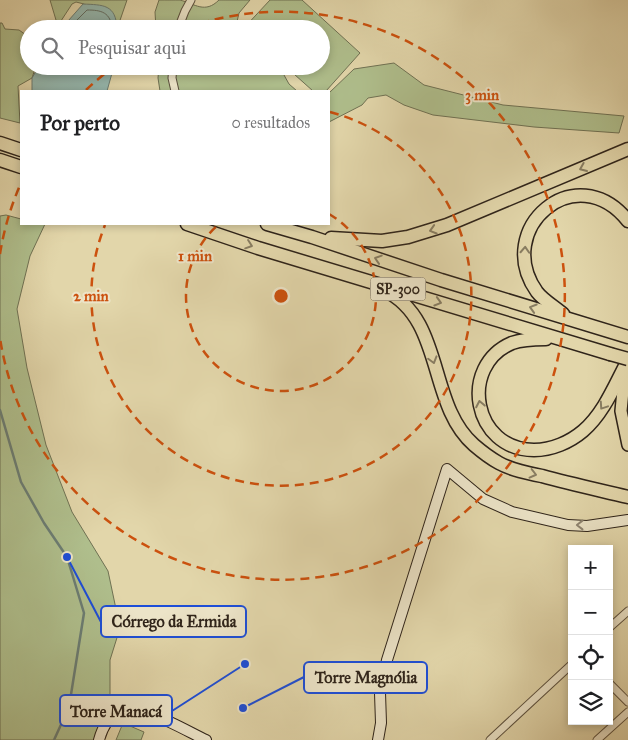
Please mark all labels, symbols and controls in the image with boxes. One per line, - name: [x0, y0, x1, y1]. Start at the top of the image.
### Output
- search box: [20, 20, 330, 75]
- icon: search: [38, 34, 66, 62]
- text: Pesquisar aqui: [78, 36, 186, 59]
- text: 3 min: [465, 86, 500, 105]
- text: Por perto: [40, 110, 120, 136]
- text: 0 resultados: [232, 113, 310, 132]
- one-way arrow: [579, 161, 588, 172]
- one-way arrow: [429, 224, 438, 234]
- one-way arrow: [244, 239, 253, 249]
- one-way arrow: [520, 246, 531, 254]
- text: 1 min: [178, 247, 213, 265]
- one-way arrow: [374, 255, 383, 265]
- road number: SP-300: [370, 278, 426, 300]
- text: 2 min: [73, 287, 110, 305]
- centre of rings: [272, 287, 290, 305]
- one-way arrow: [434, 296, 442, 306]
- one-way arrow: [529, 303, 538, 313]
- one-way arrow: [428, 356, 438, 364]
- one-way arrow: [476, 400, 486, 409]
- one-way arrow: [600, 401, 609, 410]
- one-way arrow: [529, 468, 538, 479]
- one-way arrow: [575, 520, 583, 530]
- map controls: [568, 545, 613, 725]
- button: +: [568, 545, 613, 590]
- button: −: [568, 590, 613, 635]
- callout: Córrego da Ermida: [101, 606, 246, 637]
- text: Córrego da Ermida: [112, 612, 238, 632]
- button: locate: [568, 635, 613, 680]
- callout: Torre Magnólia: [304, 662, 427, 693]
- text: Torre Magnólia: [314, 668, 419, 688]
- button: layers: [568, 680, 613, 725]
- callout: Torre Manacá: [60, 695, 172, 726]
- text: Torre Manacá: [69, 702, 163, 721]

